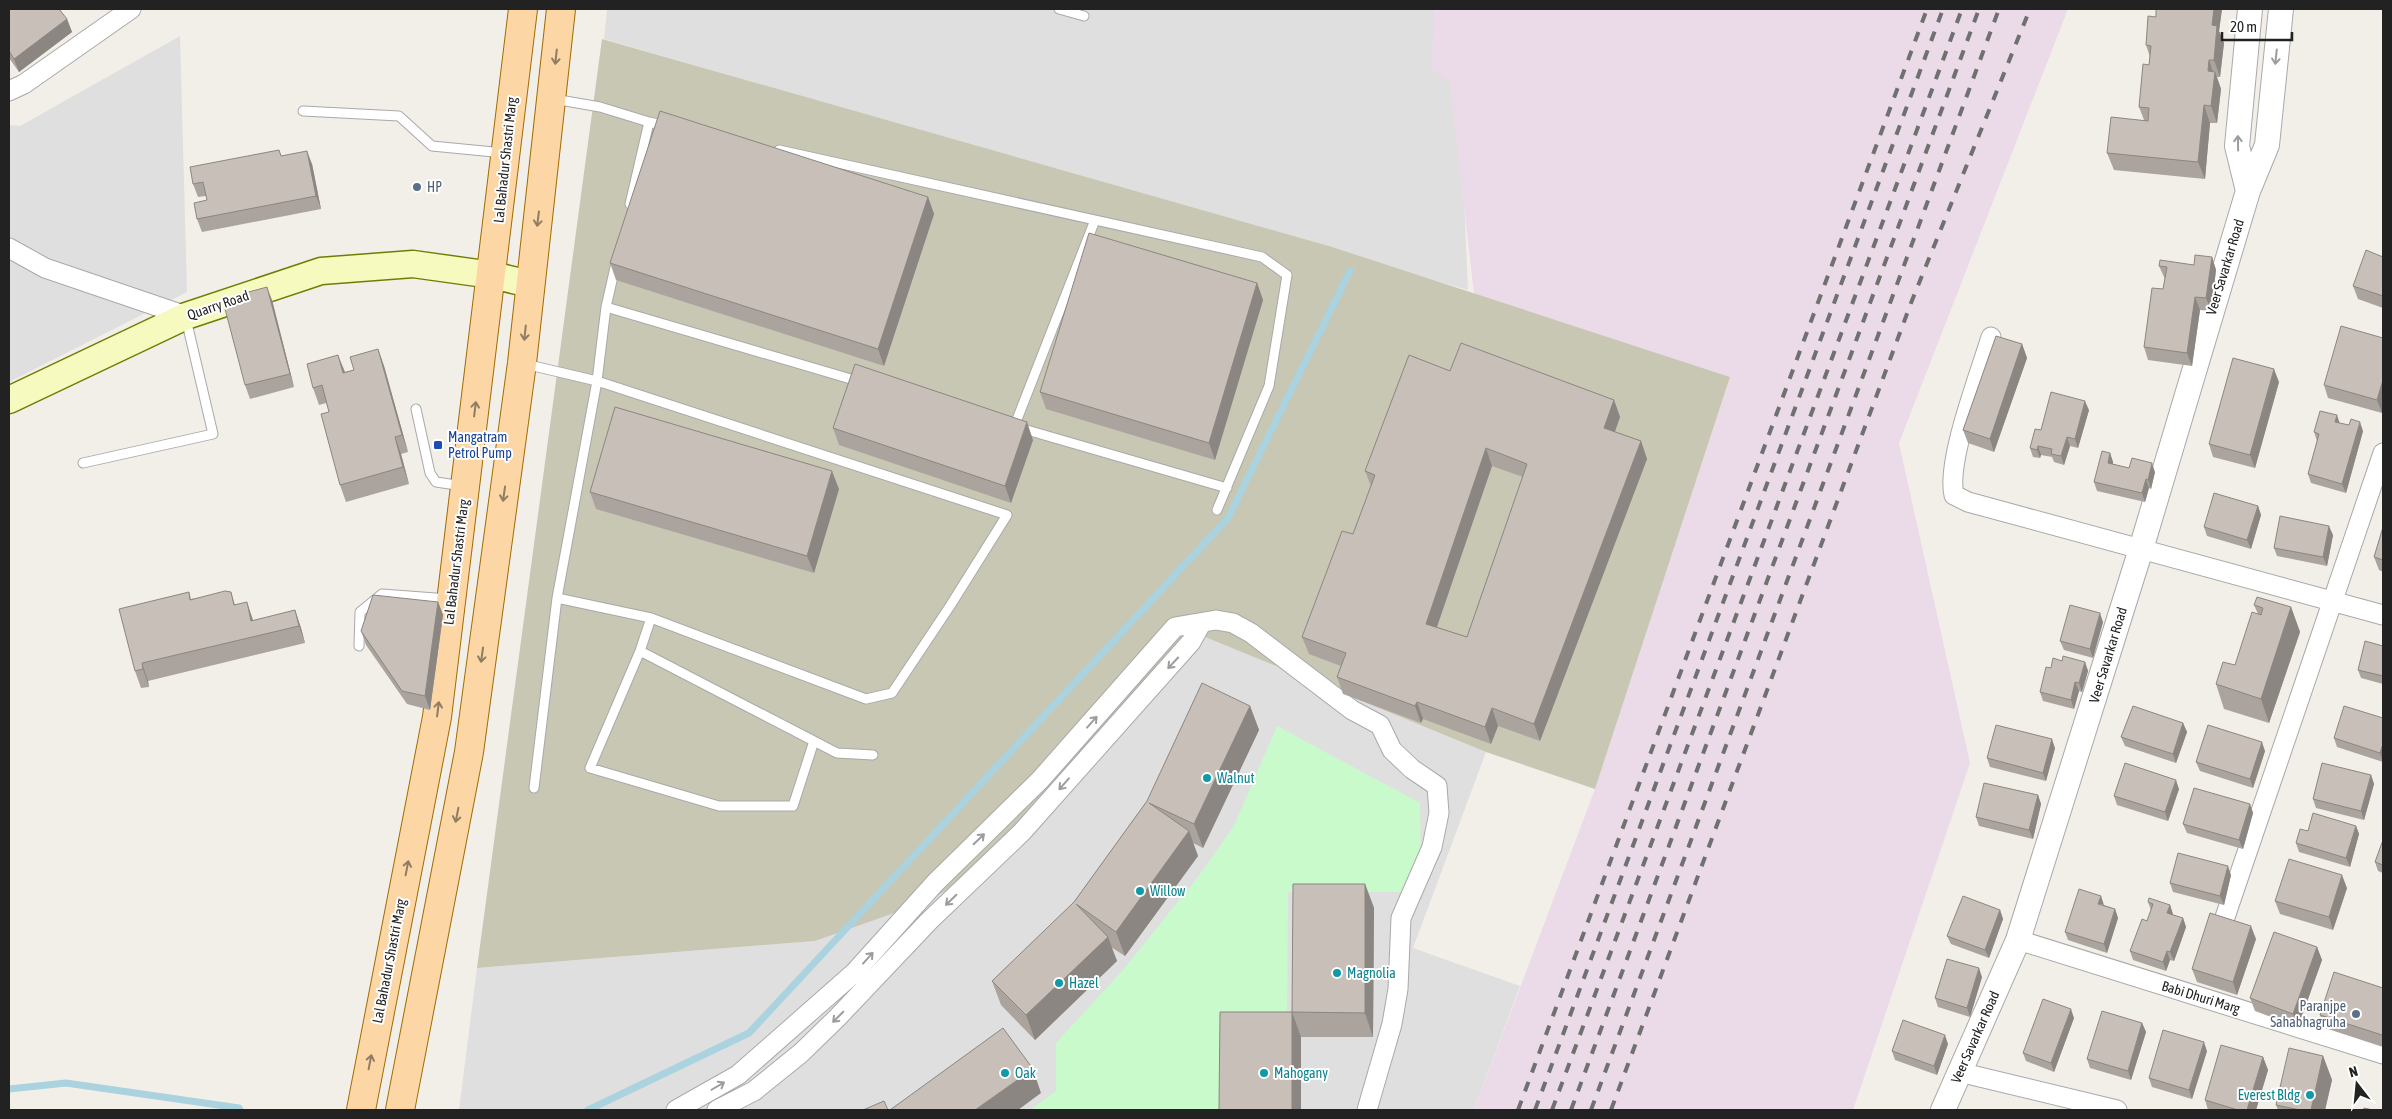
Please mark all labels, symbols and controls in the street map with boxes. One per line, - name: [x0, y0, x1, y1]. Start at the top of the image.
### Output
- scale bar: [2222, 10, 2292, 42]
- text: 20 m: [2230, 18, 2257, 35]
- one-way arrow: [551, 49, 561, 65]
- one-way arrow: [2271, 49, 2281, 65]
- street label: Lal Bahadur Shastri Marg: [490, 96, 520, 224]
- one-way arrow: [2233, 135, 2243, 152]
- place label: HP: [427, 179, 442, 195]
- marker: HP: [411, 181, 423, 193]
- one-way arrow: [533, 210, 543, 226]
- street label: Veer Savarkar Road: [2203, 217, 2247, 317]
- street label: Quarry Road: [185, 287, 251, 323]
- one-way arrow: [520, 324, 530, 340]
- one-way arrow: [470, 401, 480, 417]
- place label: Mangatram Petrol Pump: [448, 429, 512, 461]
- marker: Mangatram Petrol Pump: [432, 439, 444, 451]
- one-way arrow: [499, 486, 509, 502]
- street label: Lal Bahadur Shastri Marg: [440, 498, 472, 626]
- street label: Veer Savarkar Road: [2086, 605, 2130, 705]
- one-way arrow: [477, 647, 487, 663]
- one-way arrow: [1167, 656, 1178, 669]
- one-way arrow: [433, 701, 443, 717]
- one-way arrow: [1086, 716, 1098, 729]
- place label: Walnut: [1217, 770, 1255, 786]
- marker: Walnut: [1201, 772, 1213, 784]
- one-way arrow: [1058, 777, 1070, 790]
- one-way arrow: [451, 807, 461, 823]
- one-way arrow: [973, 833, 985, 846]
- one-way arrow: [403, 861, 413, 877]
- place label: Willow: [1150, 883, 1186, 899]
- marker: Willow: [1134, 885, 1146, 897]
- one-way arrow: [945, 894, 957, 906]
- street label: Lal Bahadur Shastri Marg: [369, 897, 409, 1025]
- one-way arrow: [862, 951, 874, 964]
- place label: Magnolia: [1347, 965, 1396, 981]
- marker: Magnolia: [1331, 967, 1343, 979]
- place label: Hazel: [1069, 975, 1099, 991]
- marker: Hazel: [1053, 977, 1065, 989]
- street label: Babi Dhuri Marg: [2160, 977, 2242, 1017]
- street label: Veer Savarkar Road: [1948, 988, 2002, 1086]
- place label: Paranjpe Sahabhagruha: [2270, 998, 2346, 1030]
- marker: Paranjpe Sahabhagruha: [2350, 1008, 2362, 1020]
- one-way arrow: [832, 1011, 844, 1023]
- one-way arrow: [366, 1055, 376, 1071]
- north arrow: [2332, 1059, 2382, 1109]
- text: N: [2347, 1063, 2360, 1080]
- place label: Oak: [1015, 1065, 1036, 1081]
- place label: Mahogany: [1274, 1065, 1328, 1081]
- marker: Oak: [999, 1067, 1011, 1079]
- marker: Mahogany: [1258, 1067, 1270, 1079]
- one-way arrow: [711, 1081, 726, 1091]
- place label: Everest Bldg: [2238, 1087, 2300, 1103]
- marker: Everest Bldg: [2304, 1089, 2316, 1101]

